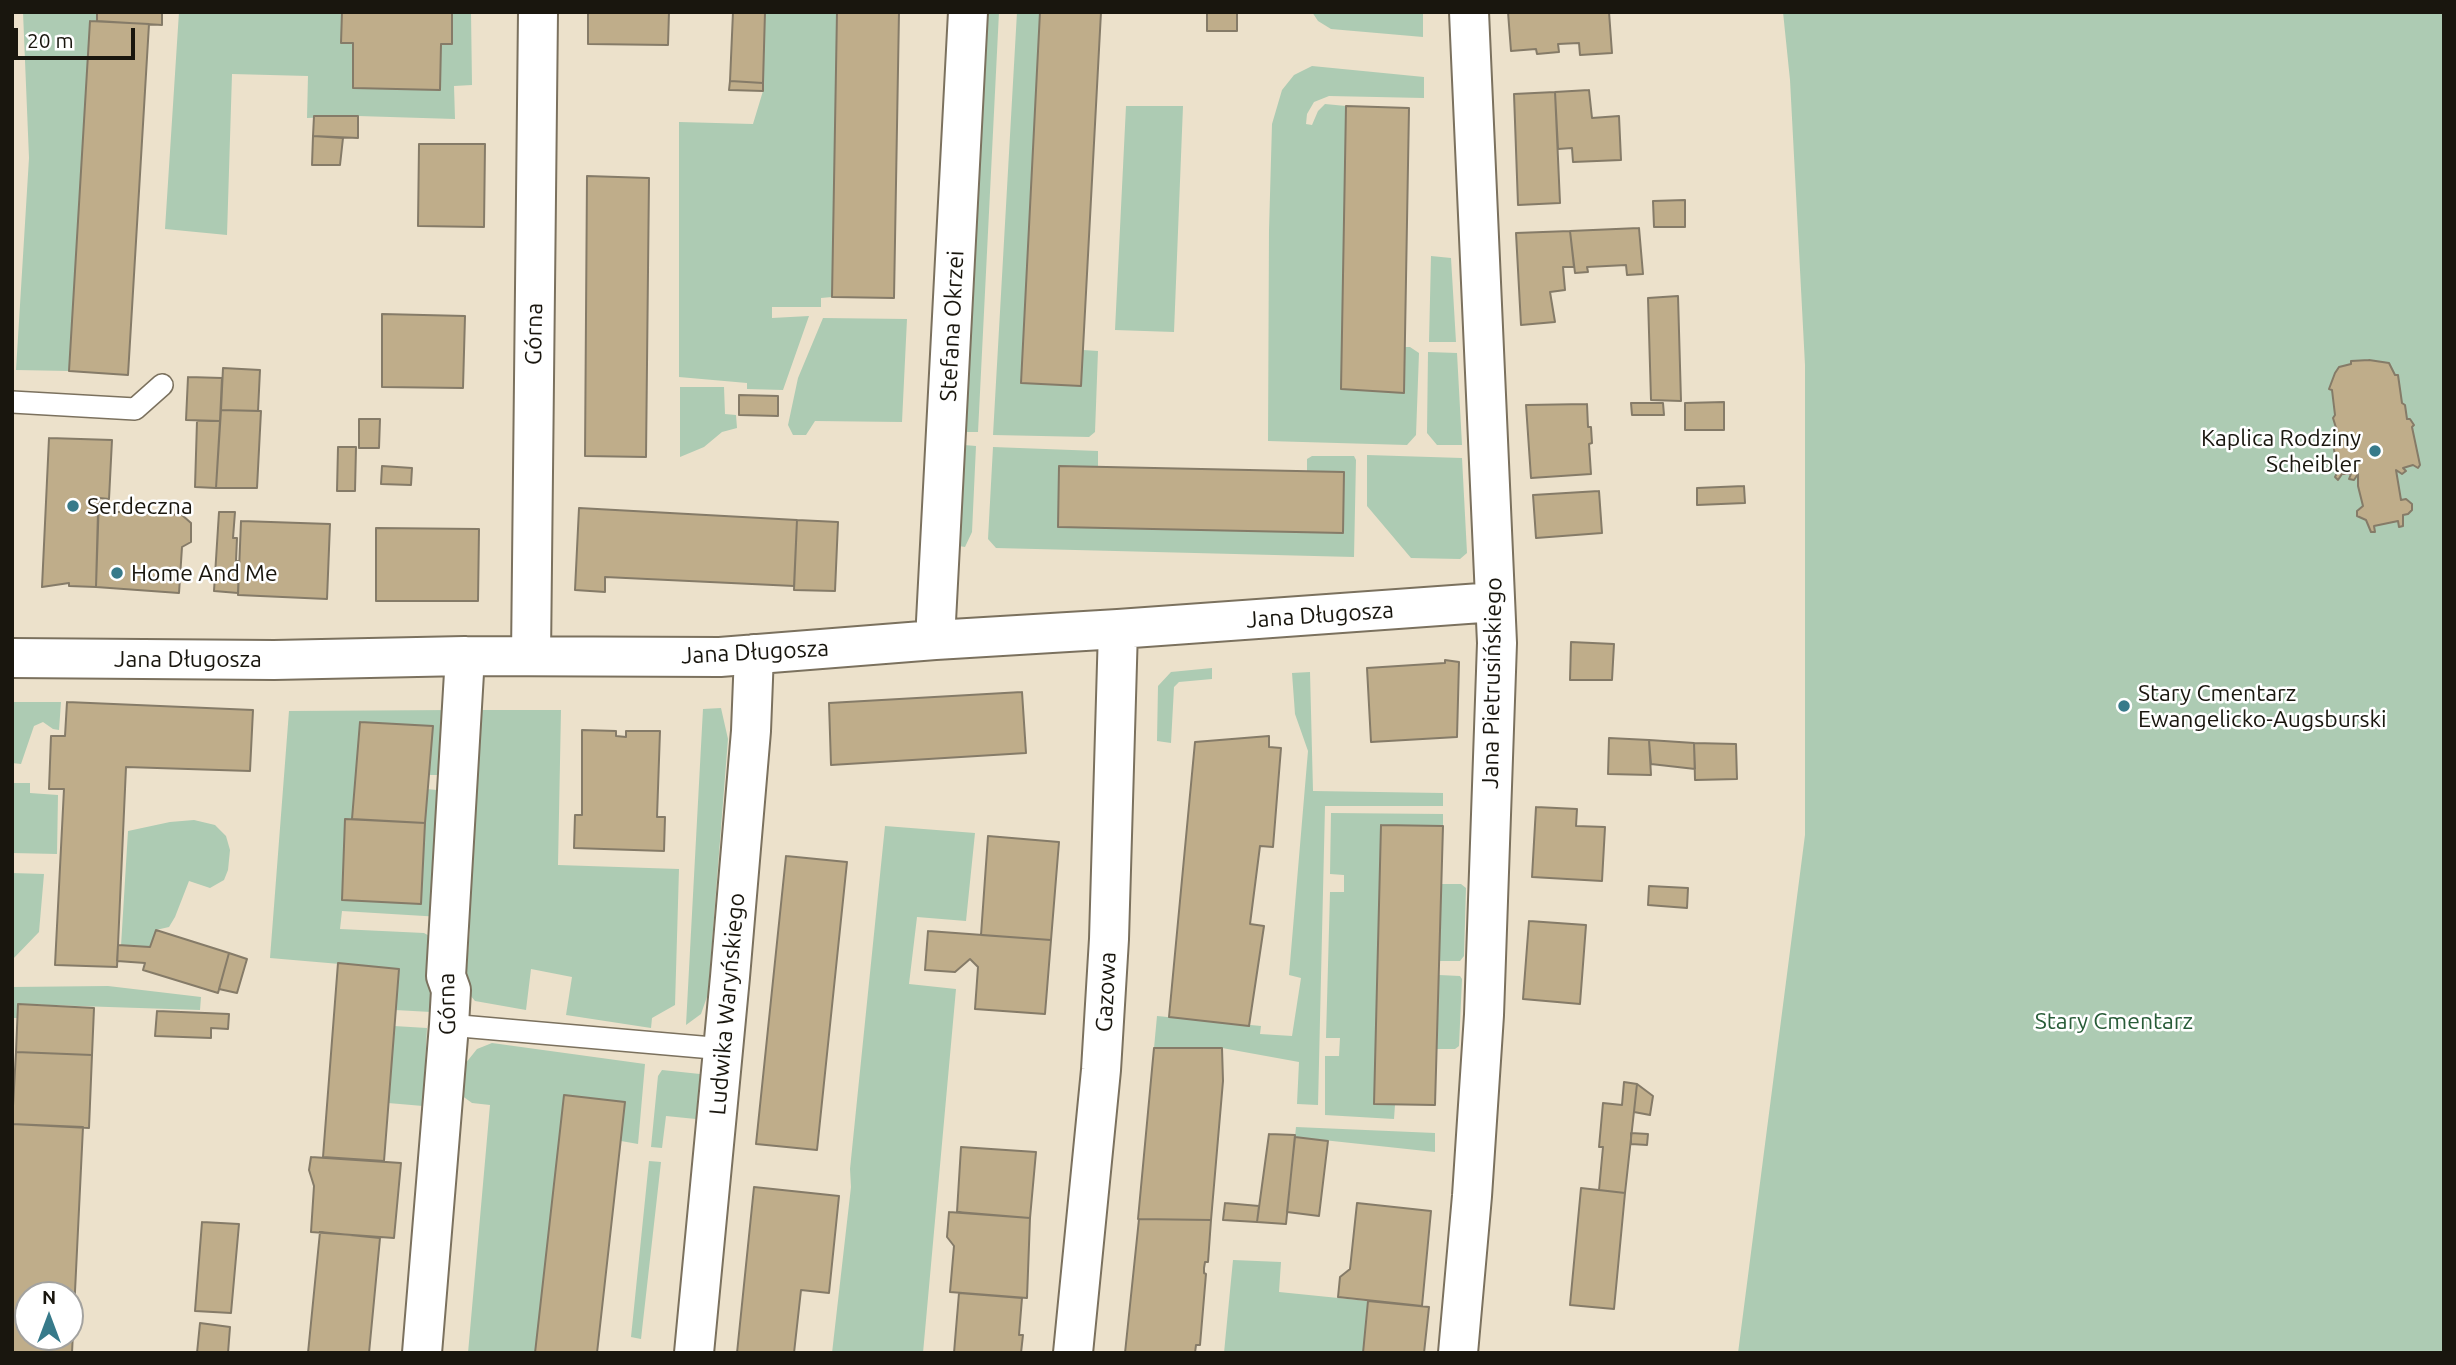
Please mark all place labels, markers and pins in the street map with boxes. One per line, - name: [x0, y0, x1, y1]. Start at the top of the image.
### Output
- place label: Kaplica Rodziny Scheibler: [2201, 424, 2361, 478]
- marker: Kaplica Rodziny Scheibler: [2367, 443, 2383, 459]
- place label: Serdeczna: [87, 492, 193, 520]
- marker: Serdeczna: [65, 498, 81, 514]
- place label: Home And Me: [131, 559, 278, 587]
- marker: Home And Me: [109, 565, 125, 581]
- place label: Stary Cmentarz Ewangelicko-Augsburski: [2138, 679, 2387, 733]
- marker: Stary Cmentarz Ewangelicko-Augsburski: [2116, 698, 2132, 714]

